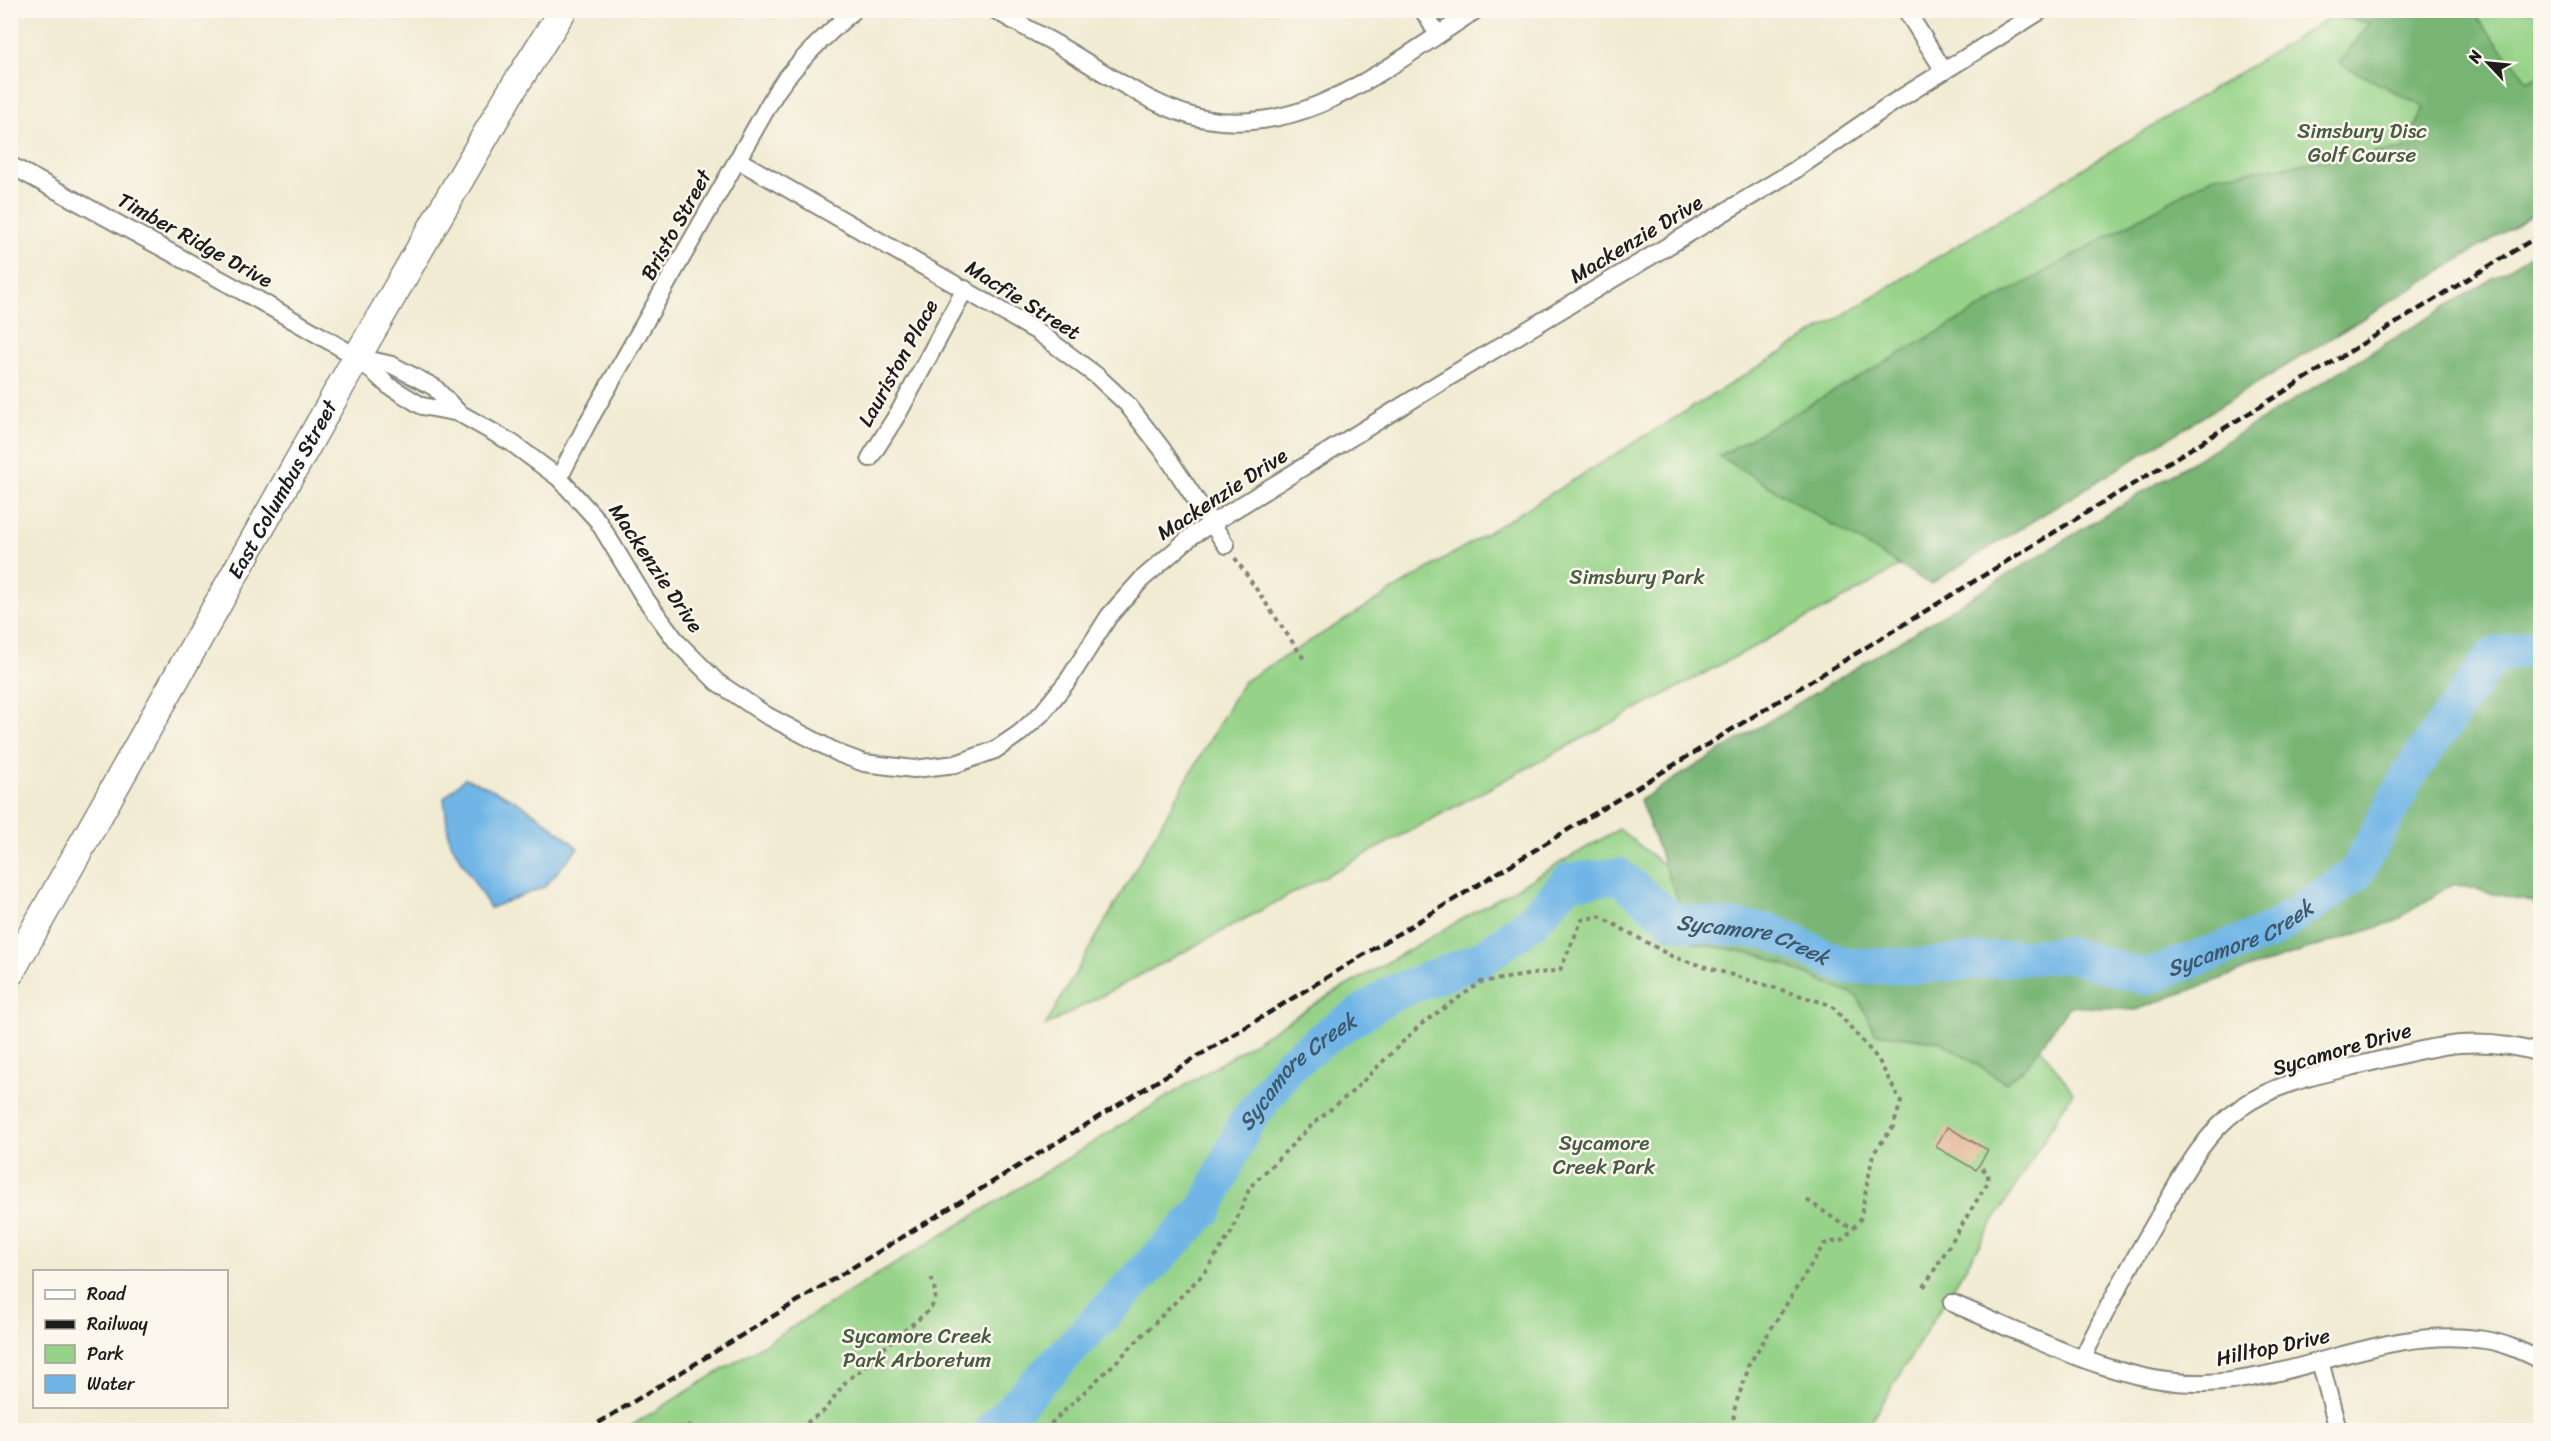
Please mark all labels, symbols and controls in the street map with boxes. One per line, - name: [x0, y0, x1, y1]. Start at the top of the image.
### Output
- north arrow: [2458, 33, 2518, 93]
- text: N: [2459, 44, 2491, 69]
- park label: Simsbury Disc Golf Course: [2297, 112, 2427, 174]
- street label: Bristo Street: [630, 161, 723, 288]
- street label: Timber Ridge Drive: [110, 181, 280, 299]
- street label: Mackenzie Drive: [1562, 184, 1710, 294]
- street label: Macfie Street: [957, 249, 1089, 351]
- street label: Lauriston Place: [847, 292, 949, 434]
- street label: East Columbus Street: [217, 391, 349, 586]
- street label: Mackenzie Drive: [1149, 437, 1295, 551]
- street label: Mackenzie Drive: [598, 495, 714, 641]
- park label: Simsbury Park: [1569, 558, 1705, 596]
- water label: Sycamore Creek: [2161, 888, 2323, 987]
- water label: Sycamore Creek: [1675, 902, 1838, 977]
- water label: Sycamore Creek: [1227, 1001, 1366, 1139]
- street label: Sycamore Drive: [2268, 1011, 2416, 1087]
- park label: Sycamore Creek Park: [1553, 1124, 1656, 1186]
- legend: [33, 1270, 228, 1408]
- text: Road: [87, 1278, 127, 1310]
- text: Railway: [87, 1308, 149, 1340]
- street label: Hilltop Drive: [2212, 1316, 2334, 1378]
- park label: Sycamore Creek Park Arboretum: [842, 1317, 992, 1379]
- text: Park: [87, 1338, 124, 1370]
- text: Water: [87, 1368, 136, 1400]

